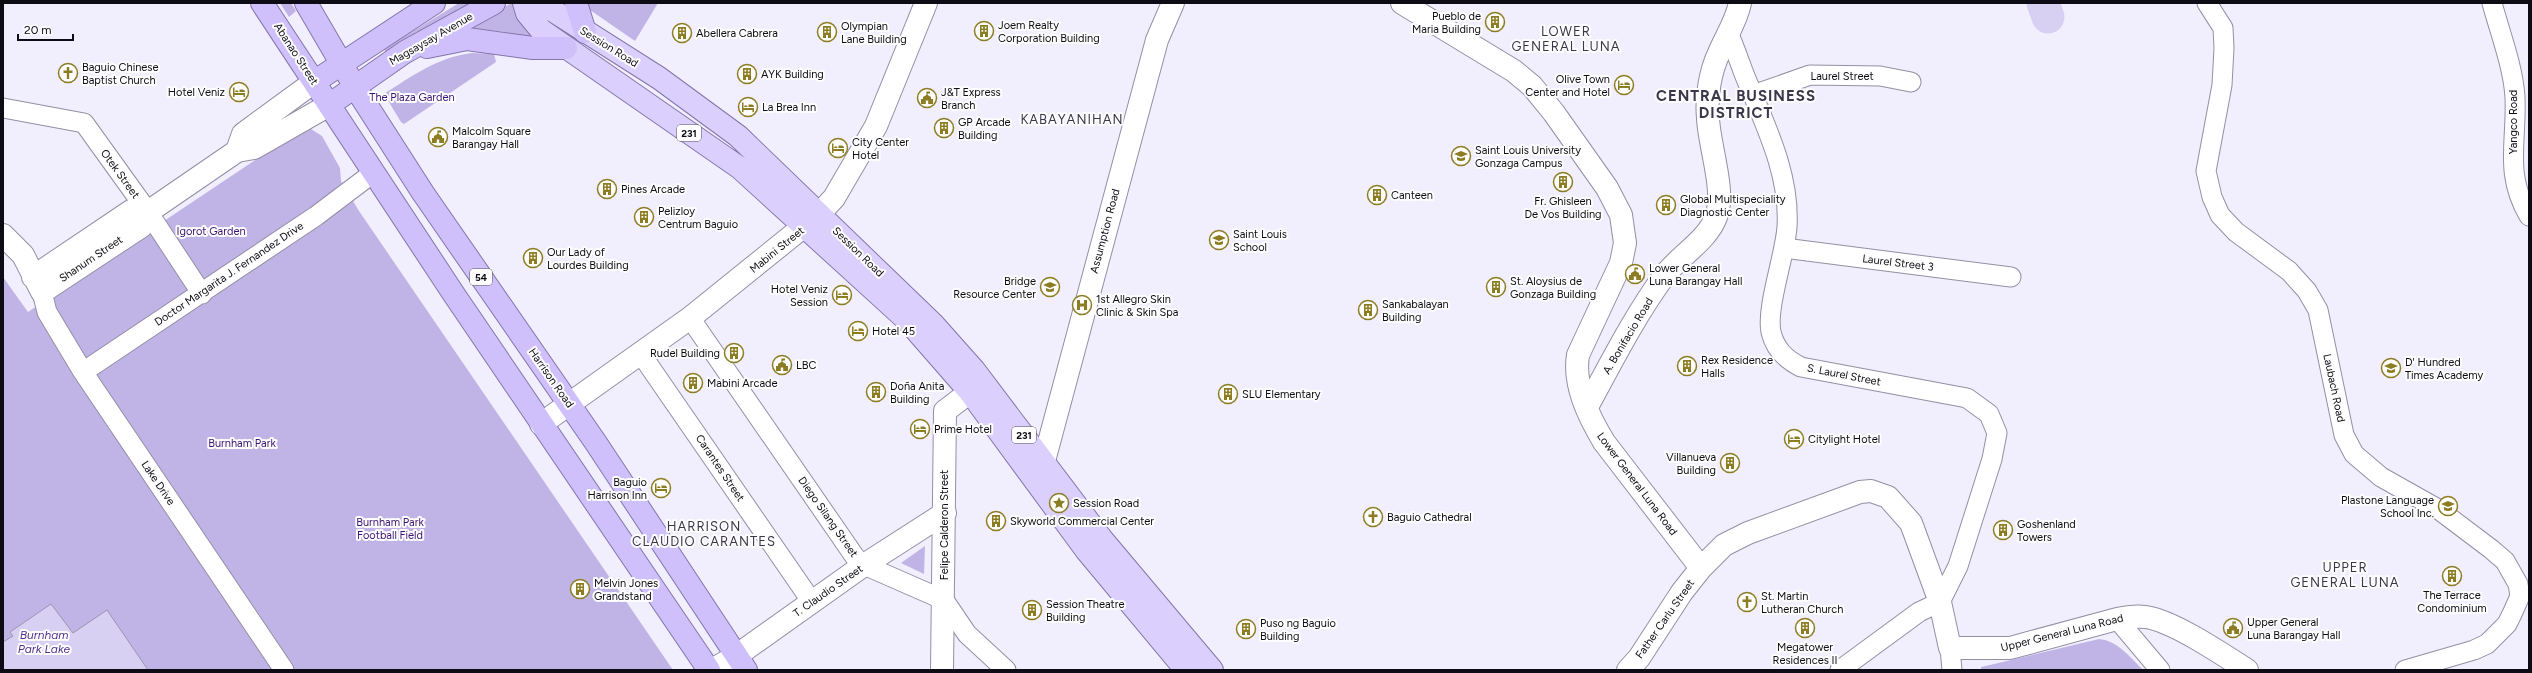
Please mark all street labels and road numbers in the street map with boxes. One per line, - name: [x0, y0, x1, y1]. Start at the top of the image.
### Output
- street label: Magsaysay Avenue: [387, 10, 475, 68]
- street label: Abanao Street: [271, 21, 321, 87]
- street label: Session Road: [578, 24, 640, 70]
- street label: Laurel Street: [1810, 70, 1874, 83]
- street label: Yangco Road: [2507, 90, 2520, 154]
- road number: 231: [677, 125, 701, 141]
- street label: Otek Street: [98, 147, 142, 201]
- street label: Assumption Road: [1087, 187, 1123, 275]
- street label: Doctor Margarita J. Fernandez Drive: [152, 219, 306, 329]
- street label: Mabini Street: [747, 224, 807, 276]
- street label: Session Road: [830, 224, 886, 280]
- street label: Shanum Street: [57, 233, 125, 285]
- street label: Laurel Street 3: [1862, 252, 1934, 274]
- road number: 54: [470, 269, 492, 285]
- street label: A. Bonifacio Road: [1600, 295, 1656, 377]
- street label: Harrison Road: [526, 346, 576, 410]
- street label: Laubach Road: [2320, 353, 2348, 423]
- street label: S. Laurel Street: [1806, 361, 1882, 389]
- road number: 231: [1012, 427, 1036, 443]
- street label: Lower General Luna Road: [1594, 430, 1680, 538]
- street label: Carantes Street: [693, 432, 747, 504]
- street label: Lake Drive: [138, 458, 178, 508]
- street label: Felipe Calderon Street: [938, 470, 951, 580]
- street label: Diego Silang Street: [795, 474, 861, 560]
- street label: T. Claudio Street: [791, 562, 865, 620]
- street label: Father Carlu Street: [1633, 577, 1697, 661]
- street label: Upper General Luna Road: [1999, 611, 2125, 655]

